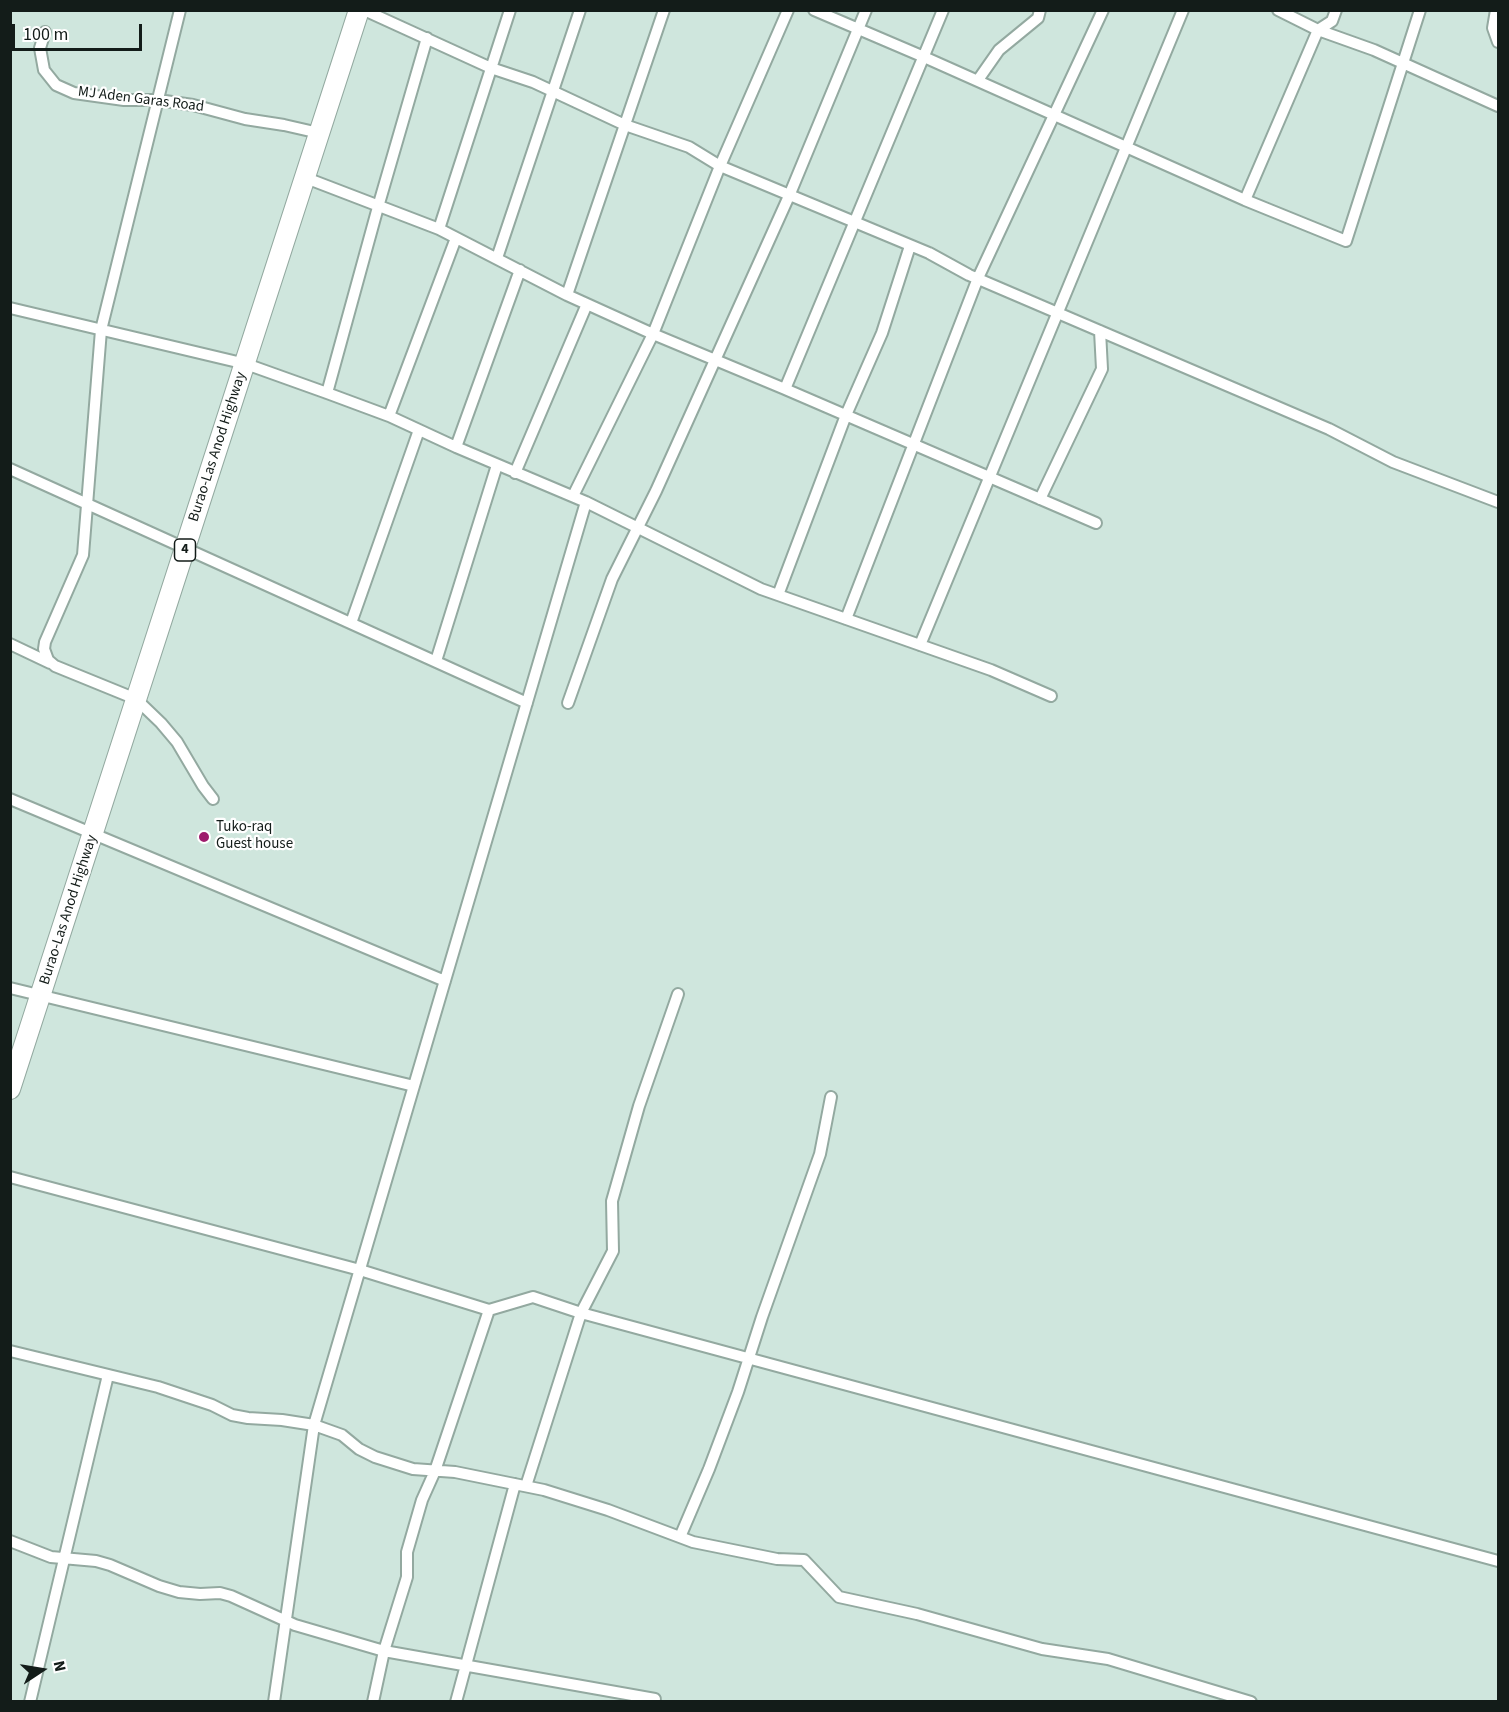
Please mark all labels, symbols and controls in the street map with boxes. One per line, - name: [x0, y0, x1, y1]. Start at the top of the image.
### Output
- scale bar: [15, 12, 146, 50]
- text: 100 m: [23, 22, 68, 47]
- street label: MJ Aden Garas Road: [77, 83, 205, 117]
- street label: Burao-Las Anod Highway: [185, 370, 251, 524]
- road number: 4: [174, 539, 195, 561]
- place label: Tuko-raq Guest house: [216, 819, 293, 854]
- marker: Tuko-raq Guest house: [197, 830, 211, 844]
- street label: Burao-Las Anod Highway: [36, 833, 102, 987]
- north arrow: [12, 1640, 72, 1700]
- text: N: [48, 1659, 71, 1674]

